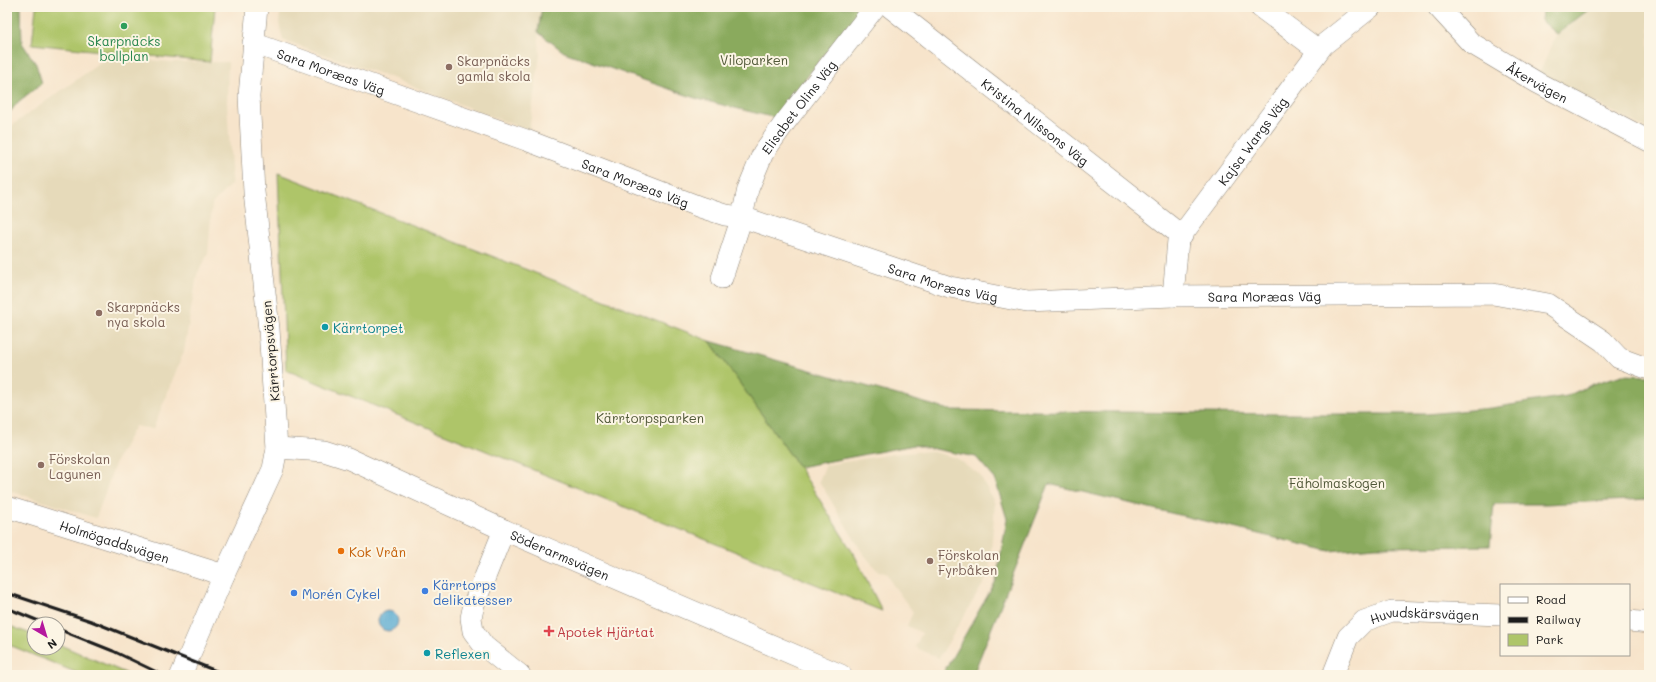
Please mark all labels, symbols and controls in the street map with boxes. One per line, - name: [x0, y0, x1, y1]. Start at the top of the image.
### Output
- marker: Skarpnäcks bollplan: [119, 21, 129, 31]
- place label: Skarpnäcks bollplan: [87, 32, 161, 64]
- street label: Sara Moræas Väg: [275, 44, 387, 98]
- park label: Viloparken: [720, 51, 788, 68]
- place label: Skarpnäcks gamla skola: [457, 52, 531, 84]
- street label: Elisabet Olins Väg: [757, 56, 839, 157]
- street label: Åkervägen: [1504, 58, 1571, 106]
- marker: Skarpnäcks gamla skola: [444, 62, 454, 72]
- street label: Kristina Nilssons Väg: [978, 74, 1093, 169]
- street label: Kajsa Wargs Väg: [1213, 93, 1290, 188]
- street label: Sara Moræas Väg: [579, 154, 691, 210]
- street label: Sara Moræas Väg: [886, 258, 999, 305]
- street label: Sara Moræas Väg: [1208, 287, 1321, 304]
- place label: Skarpnäcks nya skola: [107, 298, 180, 330]
- street label: Kärrtorpsvägen: [257, 300, 283, 402]
- marker: Skarpnäcks nya skola: [94, 308, 104, 318]
- place label: Kärrtorpet: [333, 319, 404, 336]
- marker: Kärrtorpet: [320, 322, 330, 332]
- park label: Kärrtorpsparken: [596, 409, 704, 426]
- place label: Förskolan Lagunen: [49, 450, 110, 482]
- marker: Förskolan Lagunen: [36, 460, 46, 470]
- park label: Fäholmaskogen: [1289, 474, 1385, 491]
- street label: Holmögaddsvägen: [58, 516, 172, 566]
- street label: Söderarmsvägen: [508, 525, 612, 583]
- place label: Kok Vrån: [349, 543, 406, 560]
- marker: Kok Vrån: [336, 546, 346, 556]
- place label: Förskolan Fyrbåken: [938, 546, 999, 578]
- marker: Förskolan Fyrbåken: [925, 556, 935, 566]
- place label: Kärrtorps delikatesser: [433, 576, 513, 608]
- legend: [1500, 584, 1630, 656]
- place label: Morén Cykel: [302, 585, 380, 602]
- marker: Kärrtorps delikatesser: [420, 586, 430, 596]
- marker: Morén Cykel: [289, 588, 299, 598]
- text: Road: [1536, 591, 1566, 607]
- street label: Huvudskärsvägen: [1367, 603, 1479, 627]
- text: Railway: [1536, 611, 1581, 627]
- north arrow: [26, 616, 66, 656]
- place label: Apotek Hjärtat: [557, 623, 655, 640]
- marker: Apotek Hjärtat: [544, 626, 554, 636]
- text: Park: [1536, 631, 1563, 647]
- text: N: [45, 636, 60, 653]
- place label: Reflexen: [435, 645, 490, 662]
- marker: Reflexen: [422, 648, 432, 658]

